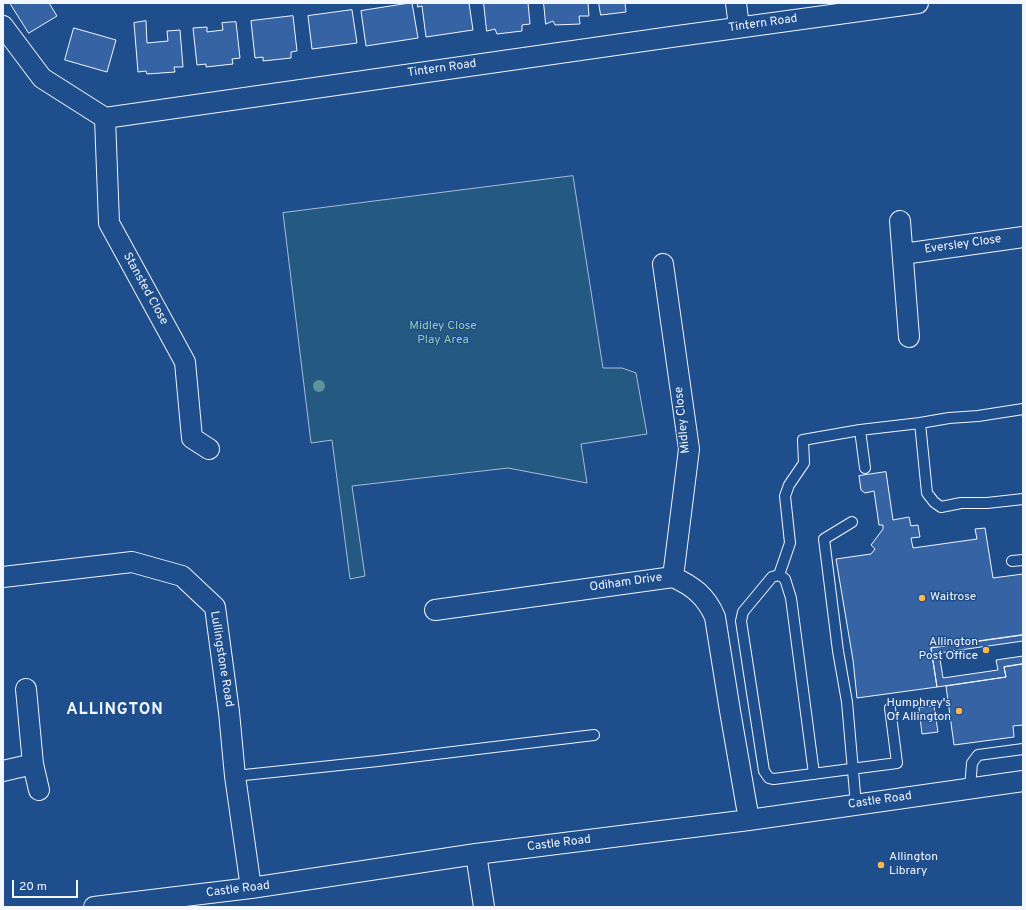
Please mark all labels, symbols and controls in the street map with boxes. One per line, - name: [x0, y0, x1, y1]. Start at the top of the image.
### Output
- street label: Tintern Road: [728, 12, 798, 36]
- street label: Tintern Road: [407, 57, 477, 81]
- street label: Eversley Close: [924, 232, 1002, 258]
- street label: Stansted Close: [119, 250, 171, 328]
- park label: Midley Close Play Area: [409, 320, 477, 348]
- street label: Midley Close: [672, 386, 694, 454]
- street label: Odiham Drive: [589, 571, 663, 595]
- place label: Waitrose: [930, 591, 976, 605]
- marker: Waitrose: [917, 593, 927, 603]
- street label: Lullingstone Road: [206, 610, 236, 708]
- place label: Allington Post Office: [919, 636, 978, 664]
- marker: Allington Post Office: [981, 645, 991, 655]
- place label: Humphrey's Of Allington: [886, 697, 951, 725]
- district label: ALLINGTON: [66, 701, 164, 721]
- marker: Humphrey's Of Allington: [954, 706, 964, 716]
- street label: Castle Road: [847, 789, 913, 813]
- street label: Castle Road: [526, 833, 592, 855]
- place label: Allington Library: [889, 851, 938, 879]
- marker: Allington Library: [876, 860, 886, 870]
- scale bar: [14, 872, 80, 898]
- text: 20 m: [19, 879, 47, 895]
- street label: Castle Road: [205, 879, 271, 901]

